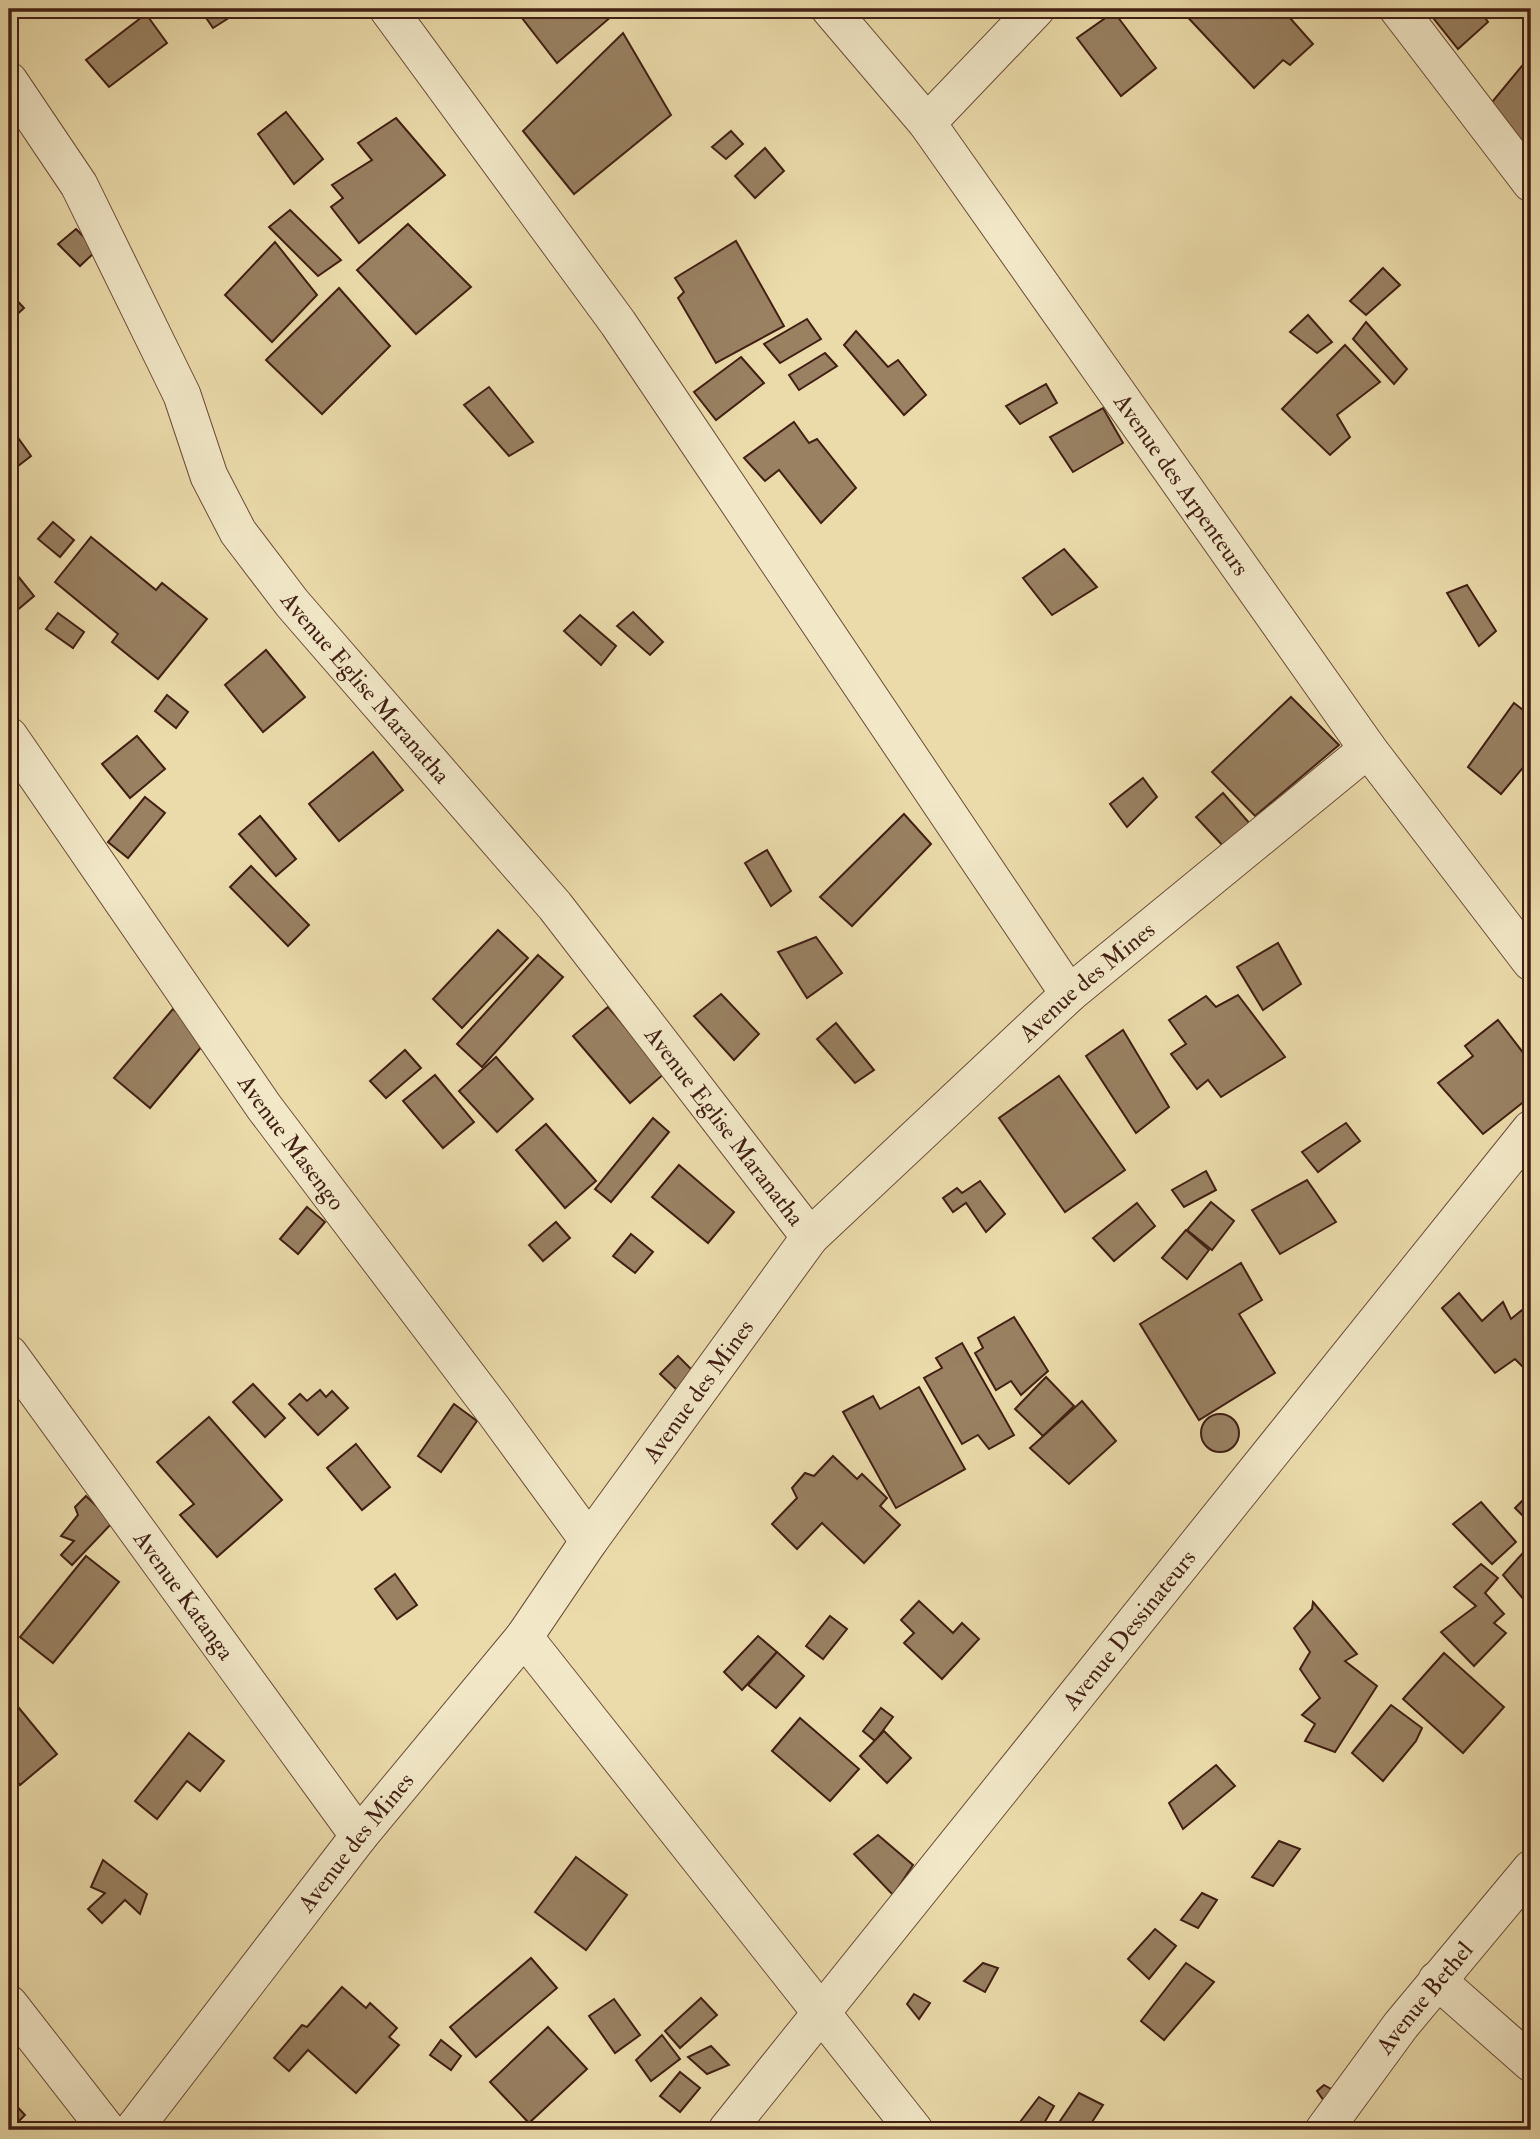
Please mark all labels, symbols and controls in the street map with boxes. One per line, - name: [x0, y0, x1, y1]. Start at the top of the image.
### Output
- street label: Avenue des Arpenteurs: [1106, 387, 1256, 582]
- street label: Avenue Eglise Maranatha: [273, 585, 457, 791]
- street label: Avenue des Mines: [1012, 915, 1162, 1050]
- street label: Avenue Eglise Maranatha: [637, 1020, 812, 1233]
- street label: Avenue Masengo: [230, 1068, 352, 1217]
- street label: Avenue des Mines: [636, 1313, 761, 1470]
- street label: Avenue Katanga: [126, 1524, 242, 1667]
- street label: Avenue Dessinateurs: [1055, 1543, 1203, 1717]
- street label: Avenue des Mines: [291, 1766, 421, 1919]
- street label: Avenue Bethel: [1369, 1935, 1480, 2062]

